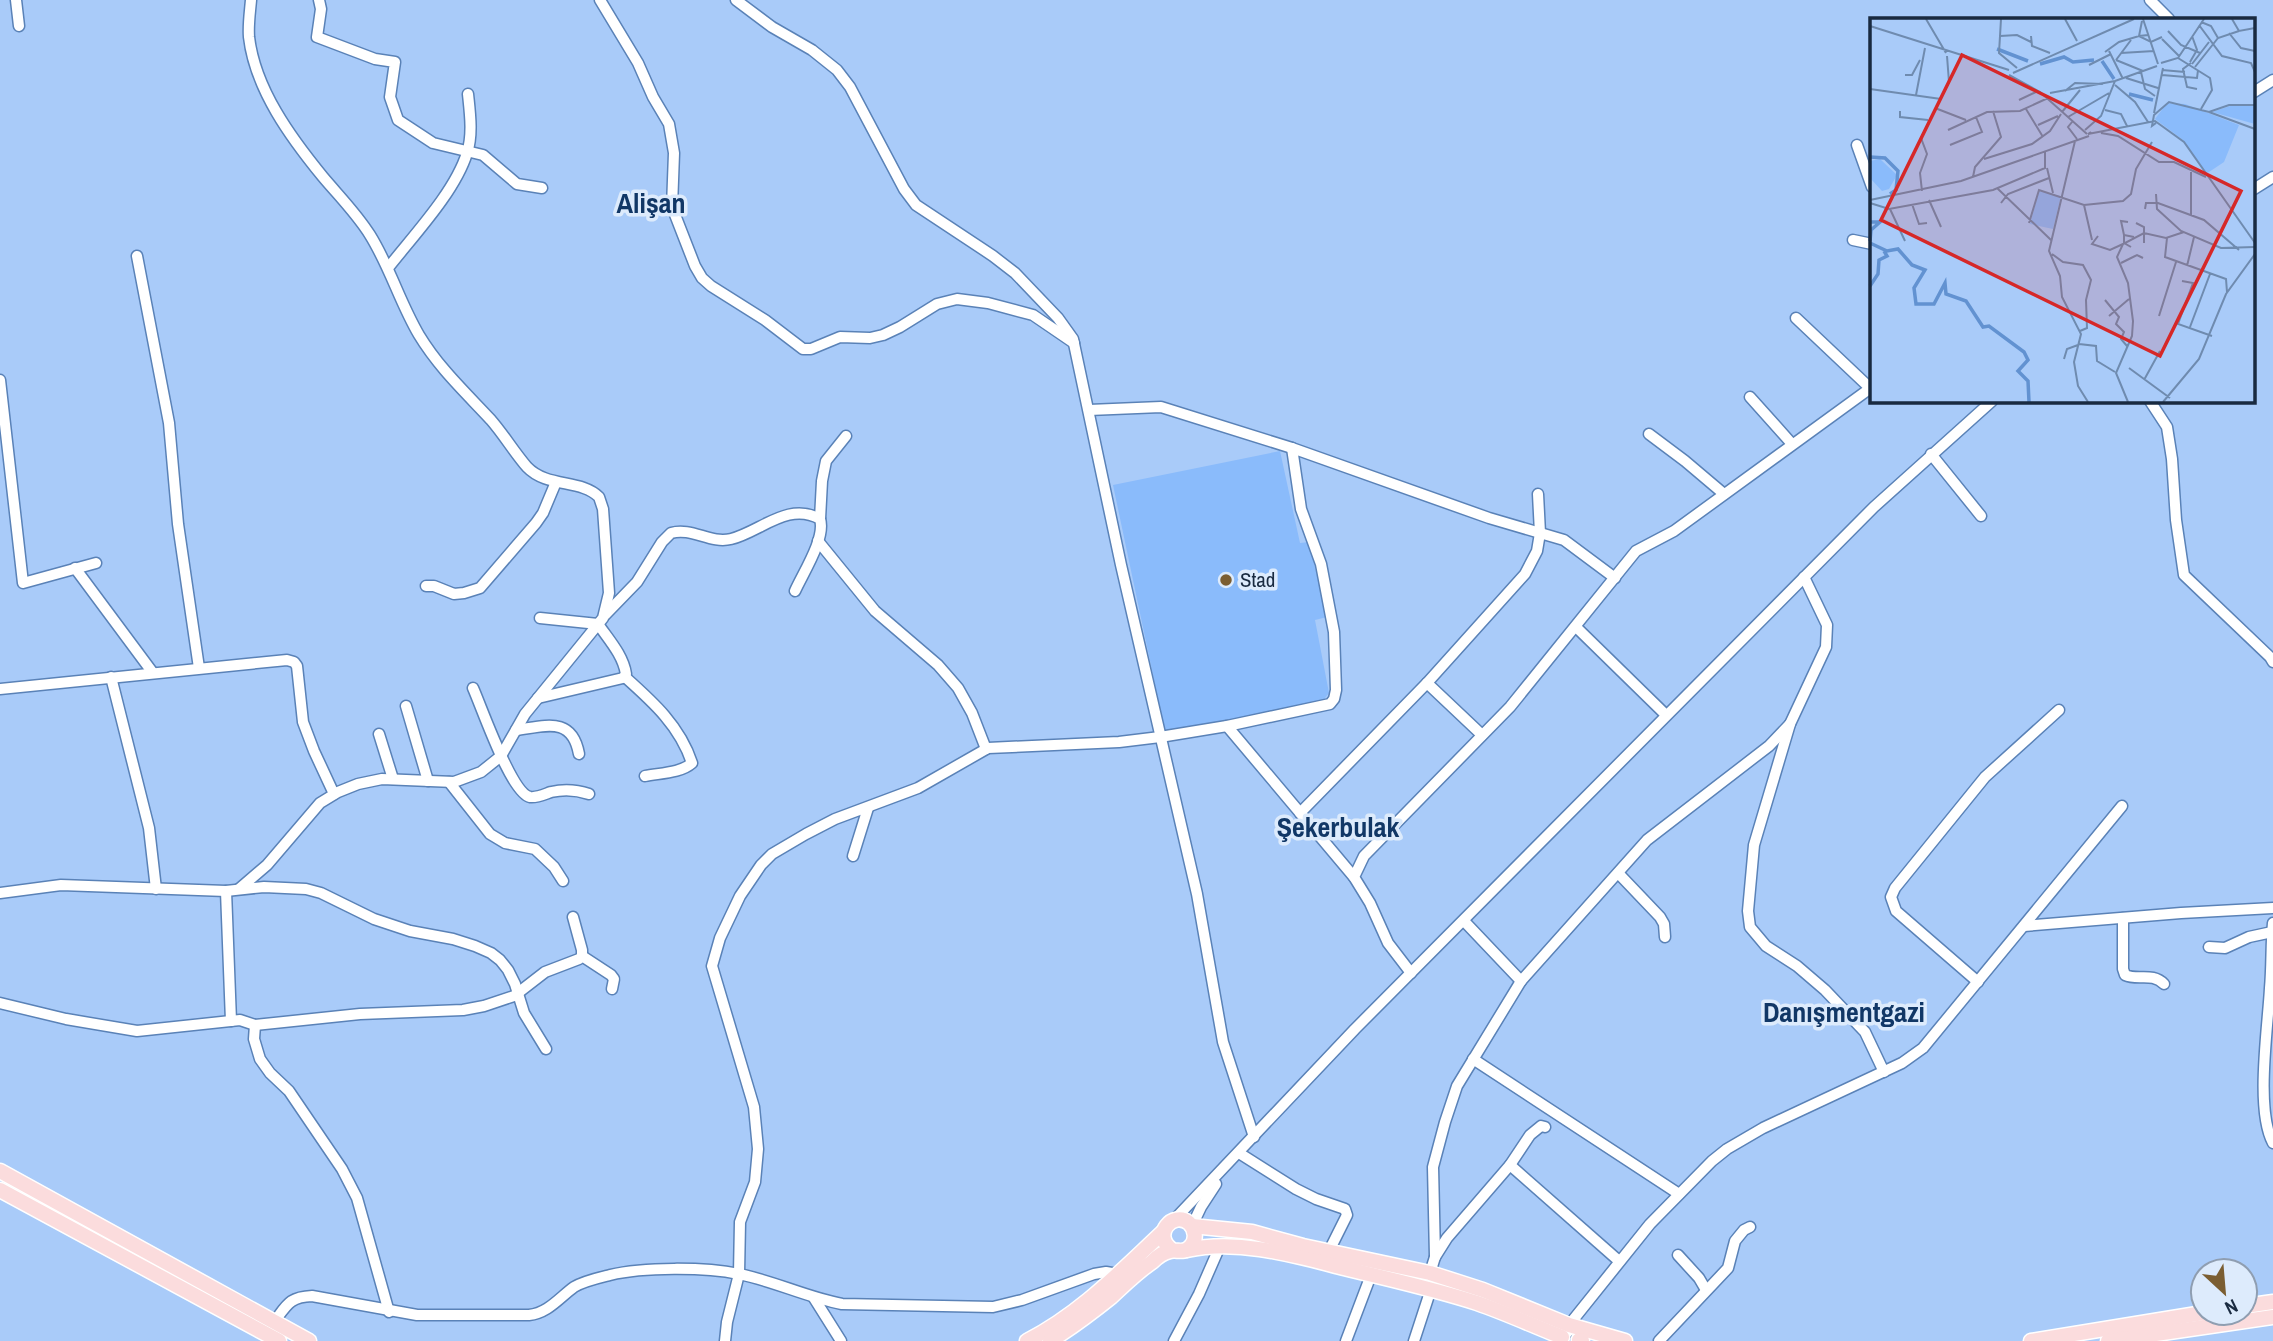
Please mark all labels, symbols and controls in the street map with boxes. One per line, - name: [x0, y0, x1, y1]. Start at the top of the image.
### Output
- inset map: [1870, 18, 2256, 402]
- district label: Alişan: [617, 184, 685, 222]
- place label: Stad: [1240, 565, 1275, 594]
- marker: Stad: [1218, 572, 1234, 588]
- district label: Şekerbulak: [1277, 808, 1399, 846]
- district label: Danışmentgazi: [1763, 993, 1925, 1031]
- north arrow: [2189, 1257, 2259, 1327]
- text: N: [2221, 1293, 2242, 1321]

